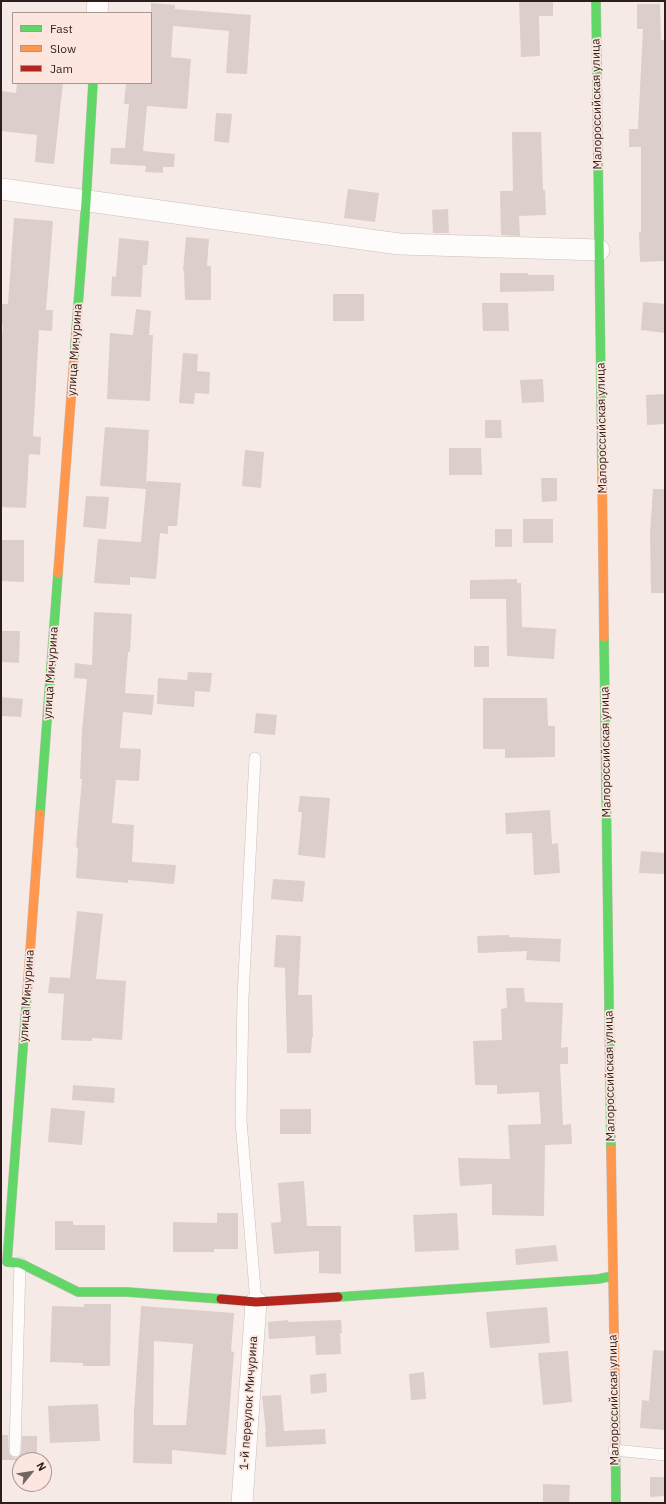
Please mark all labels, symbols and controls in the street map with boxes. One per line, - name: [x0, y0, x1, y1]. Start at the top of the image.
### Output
- legend: [12, 12, 152, 84]
- text: Fast: [50, 21, 73, 36]
- street label: Малороссийская улица: [589, 38, 605, 170]
- text: Slow: [50, 41, 76, 56]
- text: Jam: [50, 61, 73, 76]
- street label: улица Мичурина: [65, 303, 85, 397]
- street label: Малороссийская улица: [594, 362, 610, 494]
- street label: улица Мичурина: [41, 626, 61, 720]
- street label: Малороссийская улица: [598, 686, 614, 818]
- street label: улица Мичурина: [17, 949, 37, 1043]
- street label: Малороссийская улица: [602, 1010, 618, 1142]
- street label: Малороссийская улица: [606, 1334, 622, 1466]
- street label: 1-й переулок Мичурина: [237, 1336, 261, 1470]
- north arrow: [12, 1452, 52, 1492]
- text: N: [33, 1460, 50, 1473]

